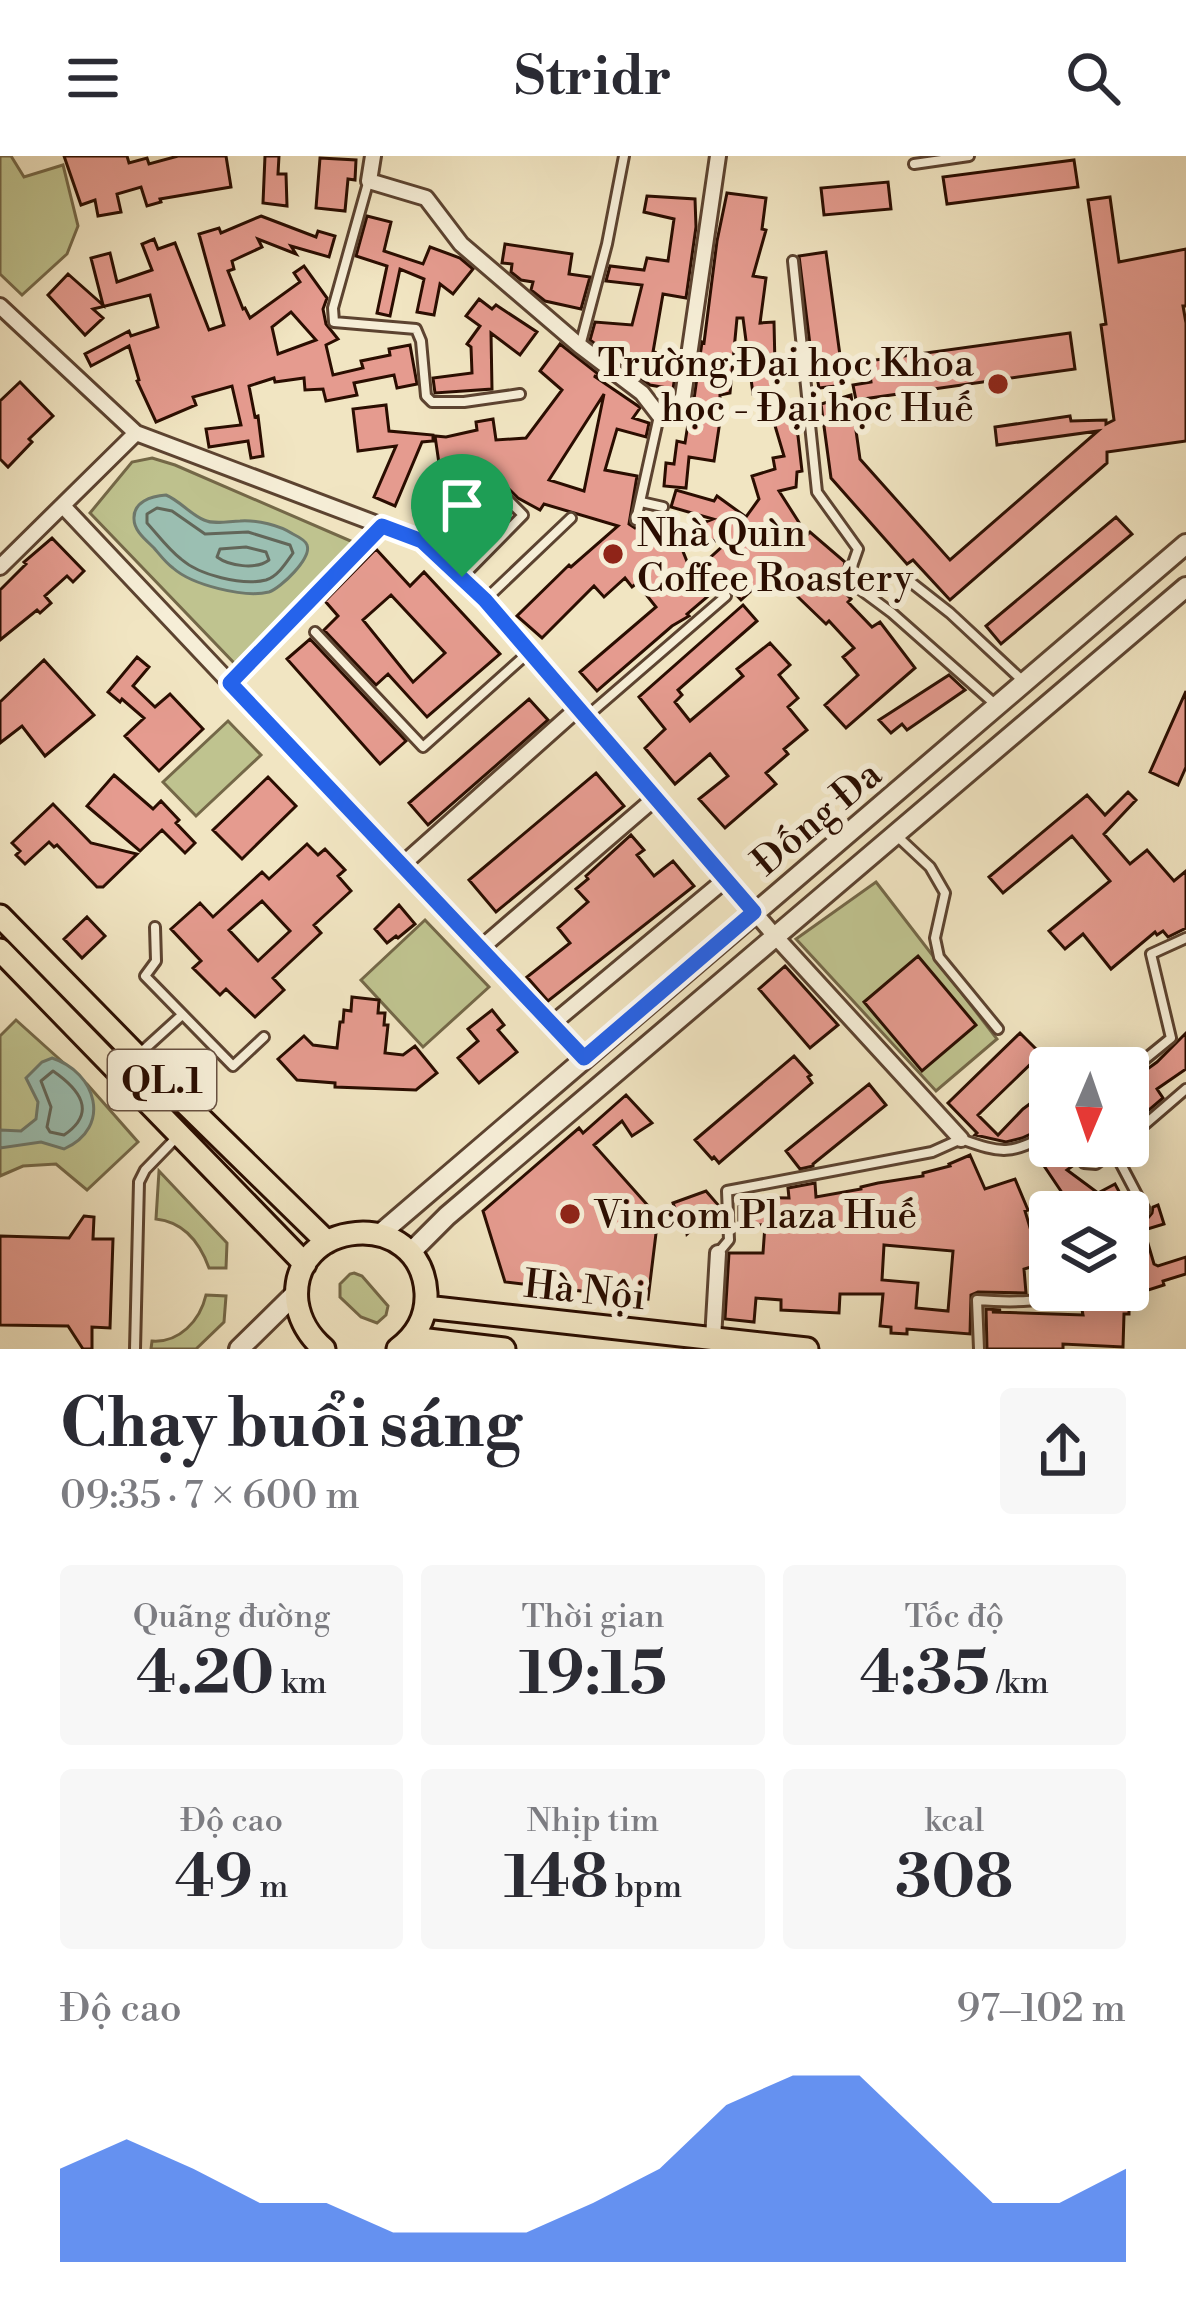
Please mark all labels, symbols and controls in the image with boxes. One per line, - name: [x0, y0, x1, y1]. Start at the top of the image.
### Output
- text: Stridr: [514, 44, 672, 112]
- icon: menu: [60, 45, 126, 111]
- icon: search: [1060, 45, 1126, 111]
- place label: Trường Đại học Khoa học - Đại học Huế: [597, 340, 974, 434]
- marker: Trường Đại học Khoa học - Đại học Huế: [985, 371, 1011, 397]
- pin: [411, 454, 513, 577]
- icon: arrive: [429, 472, 495, 538]
- place label: Nhà Quìn Coffee Roastery: [637, 510, 914, 604]
- marker: Nhà Quìn Coffee Roastery: [600, 541, 626, 567]
- street label: Đống Đa: [743, 751, 892, 887]
- north arrow: [1029, 1047, 1149, 1167]
- map controls: [1029, 1047, 1149, 1311]
- road number: QL.1: [108, 1050, 216, 1110]
- button: layers: [1029, 1191, 1149, 1311]
- place label: Vincom Plaza Huế: [593, 1192, 917, 1241]
- marker: Vincom Plaza Huế: [557, 1201, 583, 1227]
- street label: Hà Nội: [521, 1261, 648, 1322]
- text: Chạy buổi sáng: [60, 1385, 521, 1468]
- button: share: [1000, 1388, 1126, 1514]
- text: 09:35 · 7 × 600 m: [60, 1472, 360, 1521]
- text: Quãng đường: [133, 1597, 331, 1638]
- text: Thời gian: [522, 1597, 664, 1638]
- text: Tốc độ: [905, 1597, 1004, 1638]
- text: 4.20: [136, 1638, 274, 1713]
- text: 19:15: [519, 1638, 667, 1713]
- text: 4:35: [860, 1638, 990, 1713]
- text: km: [274, 1663, 327, 1704]
- text: /km: [990, 1663, 1049, 1704]
- text: Độ cao: [180, 1801, 283, 1842]
- text: Nhịp tim: [527, 1801, 659, 1842]
- text: kcal: [924, 1801, 984, 1842]
- text: 49: [175, 1842, 253, 1917]
- text: 148: [504, 1842, 608, 1917]
- text: 308: [895, 1842, 1013, 1917]
- text: m: [253, 1867, 289, 1908]
- text: bpm: [608, 1867, 682, 1908]
- text: Độ cao: [60, 1985, 182, 2034]
- text: 97–102 m: [957, 1985, 1126, 2034]

